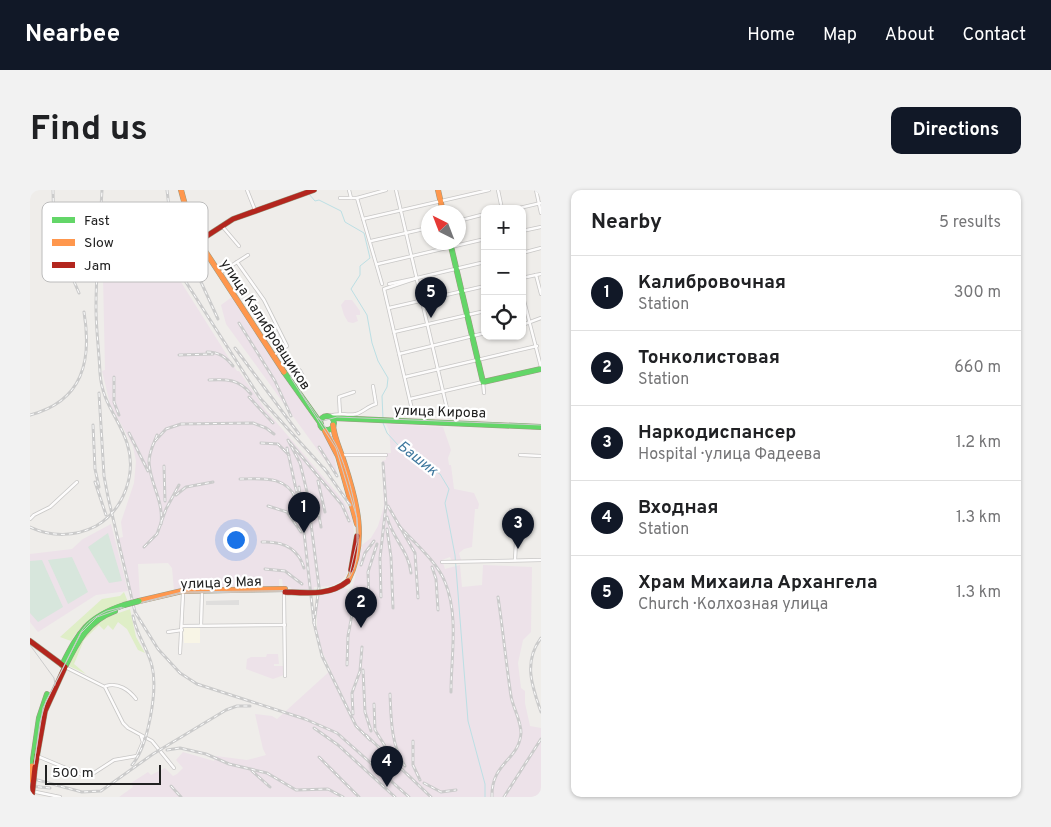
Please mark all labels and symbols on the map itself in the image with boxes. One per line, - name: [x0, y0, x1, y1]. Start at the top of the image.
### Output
- legend: [42, 202, 208, 282]
- north arrow: [421, 205, 466, 250]
- text: Fast: [84, 213, 110, 230]
- text: Slow: [84, 235, 114, 252]
- street label: улица Калибровщиков: [216, 256, 313, 394]
- text: Jam: [84, 258, 111, 275]
- pin: 5: [415, 277, 447, 318]
- street label: улица Кирова: [394, 402, 486, 423]
- water label: Башик: [393, 437, 442, 481]
- pin: 1: [288, 492, 320, 533]
- pin: 3: [502, 508, 534, 549]
- your location: [223, 527, 249, 553]
- street label: улица 9 Мая: [180, 574, 262, 593]
- pin: 2: [345, 587, 377, 628]
- pin: 4: [371, 746, 403, 787]
- scale bar: [45, 762, 161, 785]

